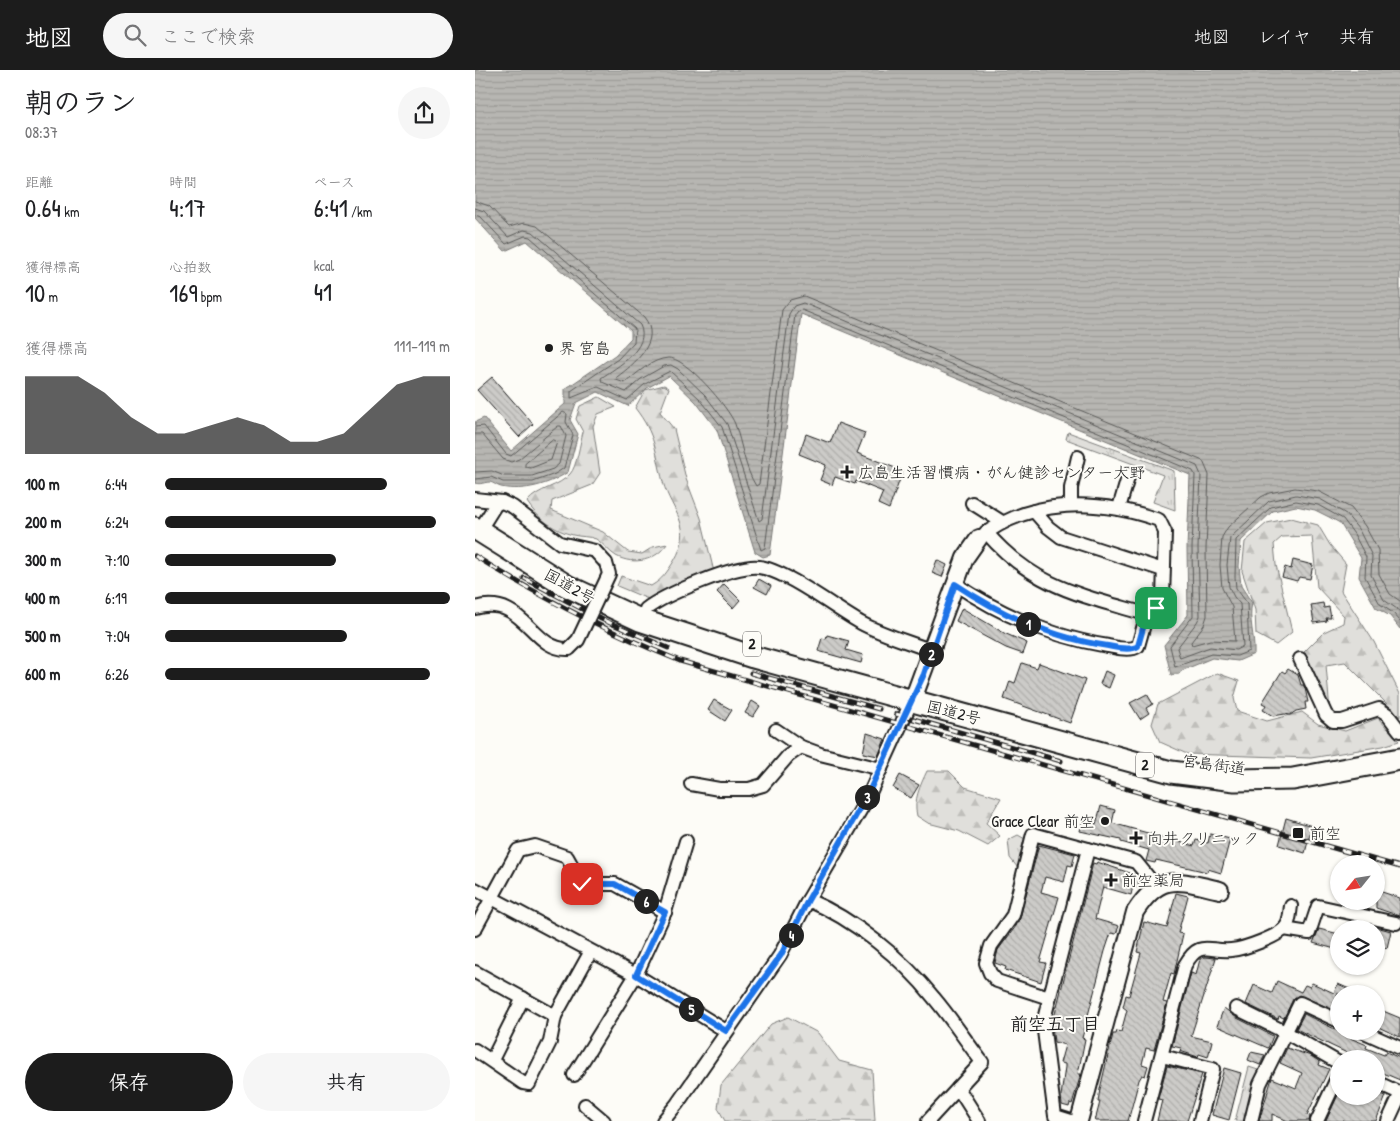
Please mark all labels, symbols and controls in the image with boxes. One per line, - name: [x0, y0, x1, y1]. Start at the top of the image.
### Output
- search box: [103, 13, 453, 58]
- text: 地図: [25, 21, 73, 53]
- icon: search: [121, 21, 149, 49]
- text: ここで検索: [161, 23, 256, 49]
- text: 地図: [1194, 24, 1230, 49]
- text: レイヤ: [1258, 24, 1311, 49]
- text: 共有: [1339, 24, 1375, 49]
- text: 朝のラン: [25, 83, 137, 121]
- button: share: [398, 87, 450, 139]
- text: 08:37: [25, 121, 58, 143]
- text: 距離: [25, 172, 53, 191]
- text: 時間: [169, 172, 197, 191]
- text: ペース: [314, 172, 355, 191]
- text: 0.64: [25, 191, 61, 225]
- text: 4:17: [169, 191, 206, 225]
- text: 6:41: [314, 191, 348, 225]
- text: km: [61, 202, 79, 221]
- text: /km: [348, 202, 372, 221]
- text: kcal: [314, 256, 334, 275]
- text: 獲得標高: [25, 257, 81, 276]
- text: 心拍数: [169, 257, 211, 276]
- text: 41: [314, 275, 332, 309]
- text: 10: [25, 276, 45, 310]
- text: 169: [169, 276, 198, 310]
- text: m: [45, 287, 58, 306]
- text: bpm: [198, 287, 222, 306]
- text: 111–119 m: [394, 335, 450, 357]
- text: 獲得標高: [25, 337, 89, 359]
- place label: 界 宮島: [559, 337, 611, 359]
- marker: 界 宮島: [543, 342, 555, 354]
- place label: 広島生活習慣病・がん健診センター大野: [858, 461, 1145, 483]
- marker: 広島生活習慣病・がん健診センター大野: [840, 465, 854, 479]
- text: 100 m: [25, 473, 60, 495]
- text: 6:44: [105, 473, 127, 495]
- text: 200 m: [25, 511, 61, 533]
- text: 6:24: [105, 511, 129, 533]
- text: 300 m: [25, 549, 61, 571]
- text: 7:10: [105, 549, 130, 571]
- street label: 国道2号: [540, 563, 600, 609]
- text: 400 m: [25, 587, 60, 609]
- text: 6:19: [105, 587, 127, 609]
- pin: [1135, 587, 1177, 629]
- icon: arrive: [1142, 594, 1170, 622]
- pin: 1: [1015, 612, 1041, 636]
- text: 1: [1026, 615, 1031, 634]
- text: 500 m: [25, 625, 61, 647]
- text: 7:04: [105, 625, 130, 647]
- road number: 2: [743, 632, 761, 656]
- pin: 2: [919, 642, 943, 666]
- text: 2: [928, 645, 935, 664]
- text: 600 m: [25, 663, 60, 685]
- text: 6:26: [105, 663, 129, 685]
- street label: 国道2号: [924, 695, 984, 729]
- street label: 宮島街道: [1181, 749, 1247, 779]
- road number: 2: [1136, 752, 1154, 778]
- pin: 3: [855, 784, 879, 810]
- text: 3: [864, 788, 871, 807]
- place label: Grace Clear 前空: [991, 810, 1095, 832]
- marker: Grace Clear 前空: [1099, 815, 1111, 827]
- place label: 前空: [1309, 822, 1341, 844]
- marker: 前空: [1291, 826, 1305, 840]
- place label: 向井クリニック: [1147, 827, 1259, 849]
- marker: 向井クリニック: [1129, 831, 1143, 845]
- north arrow: [1330, 855, 1385, 910]
- map controls: [1330, 855, 1385, 1105]
- pin: [561, 863, 603, 905]
- place label: 前空薬局: [1121, 869, 1185, 891]
- icon: check: [568, 870, 596, 898]
- marker: 前空薬局: [1105, 874, 1117, 886]
- pin: 6: [633, 888, 659, 914]
- text: 6: [644, 892, 649, 911]
- button: layers: [1330, 920, 1385, 975]
- pin: 4: [779, 922, 803, 948]
- text: 4: [789, 926, 794, 945]
- button: +: [1330, 985, 1385, 1040]
- pin: 5: [679, 996, 703, 1022]
- text: 5: [689, 1000, 694, 1019]
- district label: 前空五丁目: [1010, 1011, 1100, 1036]
- button: −: [1330, 1050, 1385, 1105]
- button: 保存: [25, 1053, 233, 1111]
- button: 共有: [243, 1053, 450, 1111]

